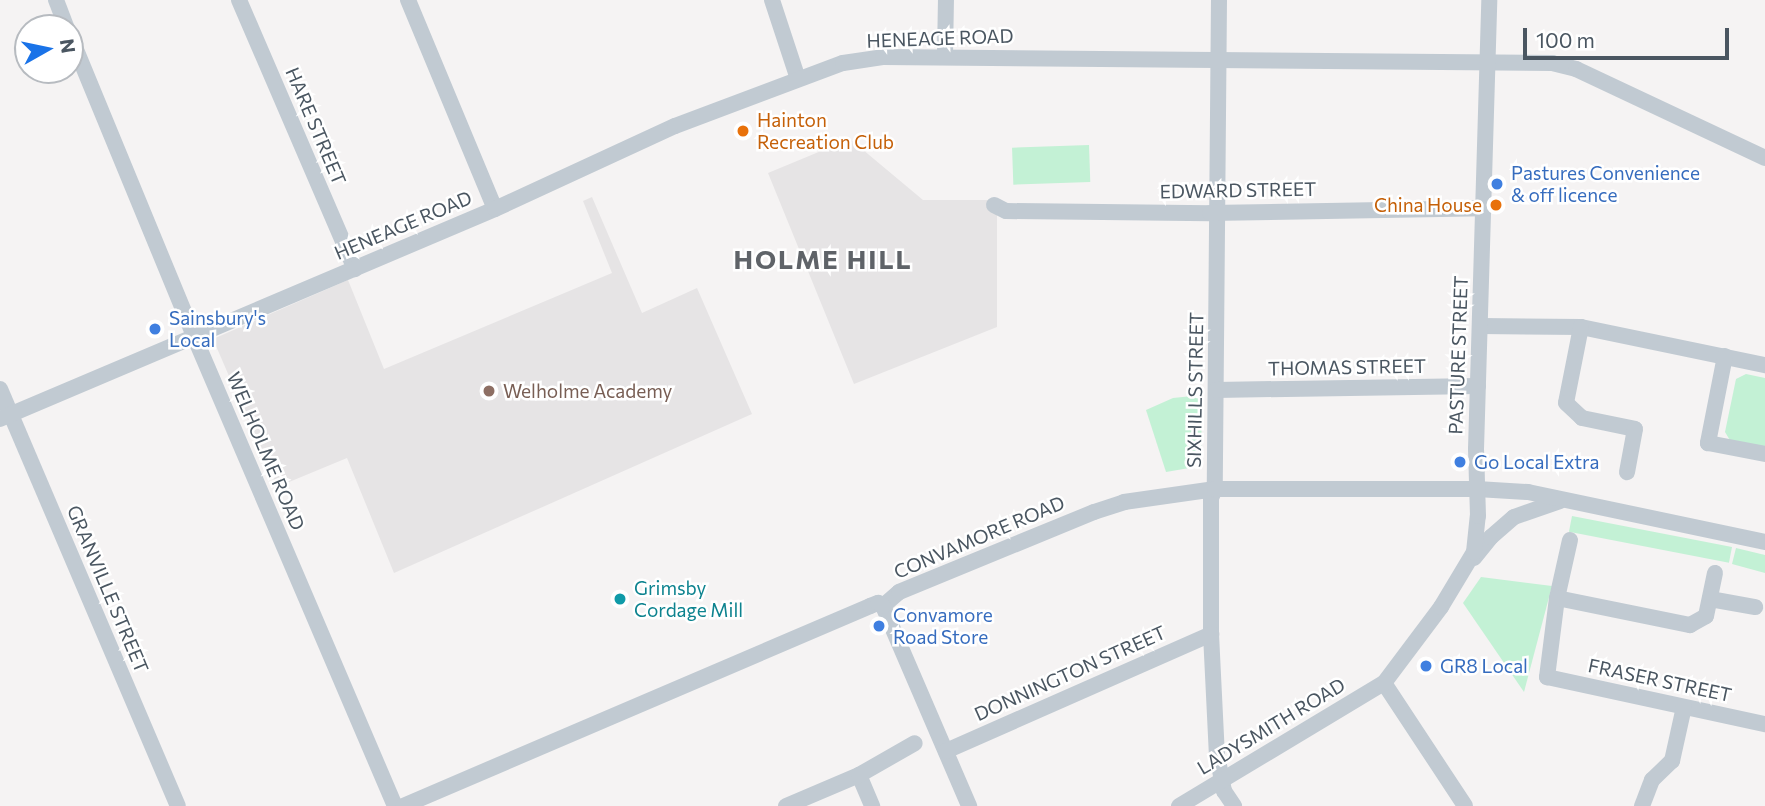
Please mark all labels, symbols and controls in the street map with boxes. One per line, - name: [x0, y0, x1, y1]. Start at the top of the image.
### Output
- north arrow: [14, 14, 84, 84]
- scale bar: [1527, 14, 1734, 58]
- street label: HENEAGE ROAD: [866, 24, 1014, 52]
- text: 100 m: [1536, 27, 1595, 52]
- text: N: [56, 37, 81, 55]
- street label: HARE STREET: [281, 64, 351, 188]
- place label: Hainton Recreation Club: [757, 109, 894, 153]
- marker: Hainton Recreation Club: [735, 123, 751, 139]
- place label: Pastures Convenience & off licence: [1511, 162, 1700, 206]
- marker: Pastures Convenience & off licence: [1489, 176, 1505, 192]
- street label: EDWARD STREET: [1159, 177, 1317, 203]
- street label: HENEAGE ROAD: [331, 186, 475, 264]
- place label: China House: [1374, 194, 1482, 216]
- marker: China House: [1488, 197, 1504, 213]
- district label: HOLME HILL: [735, 243, 911, 275]
- street label: PASTURE STREET: [1444, 275, 1472, 435]
- place label: Sainsbury's Local: [169, 307, 266, 351]
- street label: SIXHILLS STREET: [1182, 312, 1208, 468]
- marker: Sainsbury's Local: [147, 321, 163, 337]
- street label: THOMAS STREET: [1268, 354, 1426, 380]
- street label: WELHOLME ROAD: [222, 368, 310, 534]
- place label: Welholme Academy: [503, 380, 672, 402]
- marker: Welholme Academy: [481, 383, 497, 399]
- place label: Go Local Extra: [1474, 451, 1599, 473]
- marker: Go Local Extra: [1452, 454, 1468, 470]
- street label: CONVAMORE ROAD: [890, 491, 1068, 583]
- street label: GRANVILLE STREET: [62, 502, 154, 676]
- place label: Grimsby Cordage Mill: [634, 577, 743, 621]
- marker: Grimsby Cordage Mill: [612, 591, 628, 607]
- place label: Convamore Road Store: [893, 604, 993, 648]
- marker: Convamore Road Store: [871, 618, 887, 634]
- street label: DONNINGTON STREET: [971, 620, 1169, 726]
- street label: FRASER STREET: [1586, 654, 1734, 706]
- place label: GR8 Local: [1440, 655, 1528, 677]
- marker: GR8 Local: [1418, 658, 1434, 674]
- street label: LADYSMITH ROAD: [1193, 673, 1349, 779]

